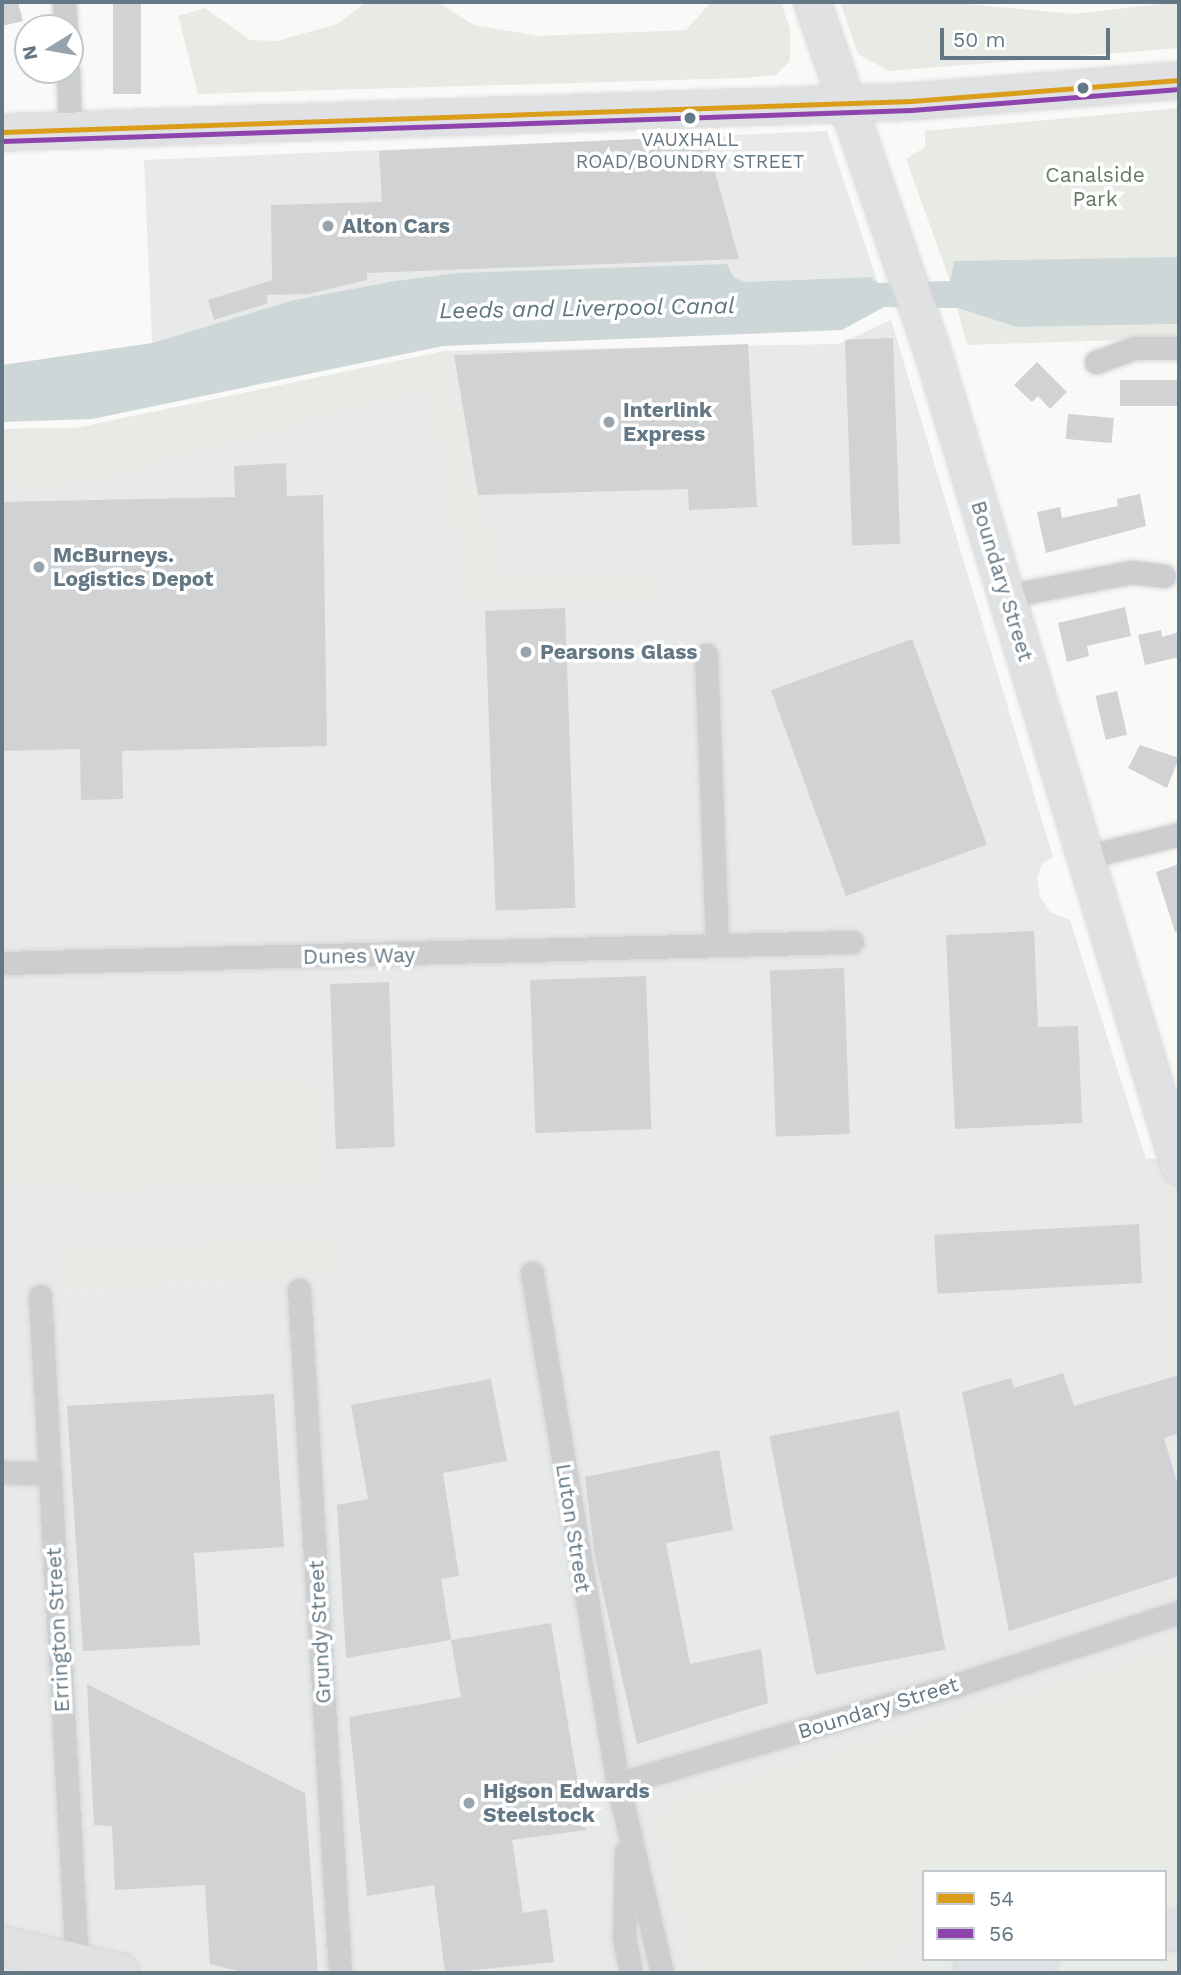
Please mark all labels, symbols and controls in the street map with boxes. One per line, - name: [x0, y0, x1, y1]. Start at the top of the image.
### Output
- north arrow: [14, 14, 84, 84]
- scale bar: [943, 14, 1113, 58]
- text: 50 m: [953, 27, 1005, 52]
- text: N: [17, 44, 42, 62]
- unlabelled marker: [1076, 81, 1090, 95]
- marker: VAUXHALL ROAD/BOUNDRY STREET: [683, 111, 697, 125]
- place label: VAUXHALL ROAD/BOUNDRY STREET: [575, 129, 805, 173]
- park label: Canalside Park: [1045, 162, 1145, 212]
- place label: Alton Cars: [342, 213, 450, 239]
- marker: Alton Cars: [320, 218, 336, 234]
- water label: Leeds and Liverpool Canal: [439, 293, 735, 325]
- place label: Interlink Express: [623, 397, 712, 447]
- marker: Interlink Express: [601, 414, 617, 430]
- street label: Boundary Street: [966, 497, 1038, 665]
- place label: McBurneys. Logistics Depot: [53, 542, 213, 592]
- marker: McBurneys. Logistics Depot: [31, 559, 47, 575]
- place label: Pearsons Glass: [540, 639, 698, 665]
- marker: Pearsons Glass: [518, 644, 534, 660]
- street label: Dunes Way: [302, 942, 416, 970]
- street label: Luton Street: [550, 1462, 596, 1594]
- street label: Errington Street: [41, 1547, 75, 1713]
- street label: Grundy Street: [304, 1559, 336, 1705]
- street label: Boundary Street: [794, 1672, 962, 1744]
- place label: Higson Edwards Steelstock: [483, 1778, 650, 1828]
- marker: Higson Edwards Steelstock: [461, 1795, 477, 1811]
- legend: [922, 1870, 1167, 1961]
- text: 54: [989, 1886, 1014, 1911]
- text: 56: [989, 1921, 1014, 1946]

